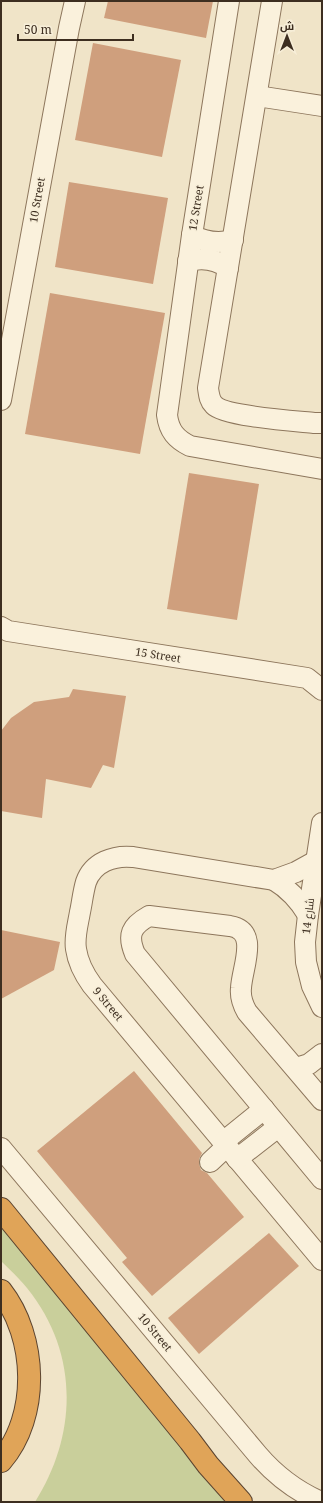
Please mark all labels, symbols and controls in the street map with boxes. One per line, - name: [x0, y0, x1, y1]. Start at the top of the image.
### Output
- scale bar: [18, 16, 133, 42]
- north arrow: [267, 16, 307, 56]
- text: ش: [280, 18, 294, 33]
- text: 50 m: [24, 21, 52, 38]
- street label: 10 Street: [25, 176, 48, 224]
- street label: 12 Street: [185, 184, 207, 232]
- street label: 15 Street: [134, 644, 182, 666]
- street label: شارع 14: [298, 897, 318, 935]
- street label: 9 Street: [90, 984, 127, 1024]
- street label: 10 Street: [135, 1309, 176, 1354]

